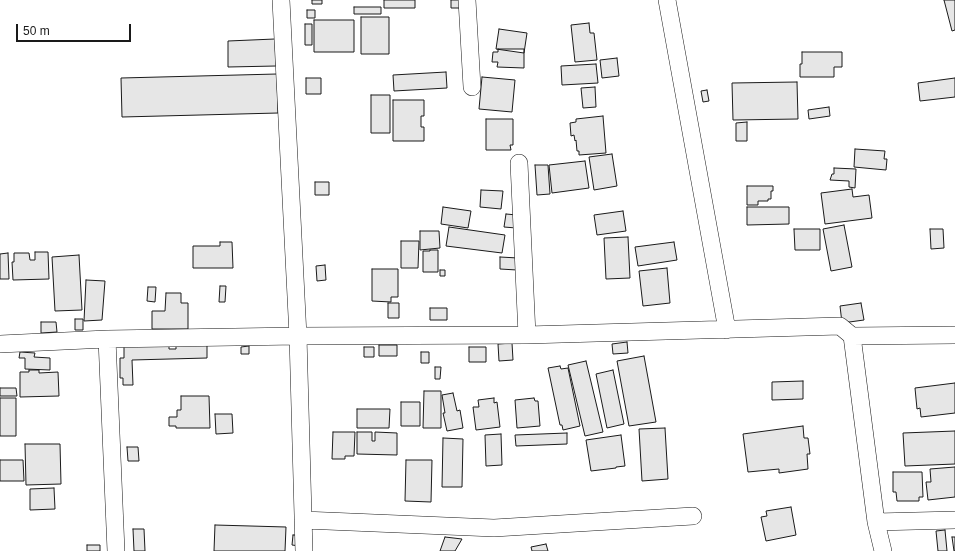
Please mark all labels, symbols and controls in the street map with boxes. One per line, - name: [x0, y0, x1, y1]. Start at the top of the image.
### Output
- scale bar: [18, 16, 133, 42]
- text: 50 m: [23, 24, 50, 38]

